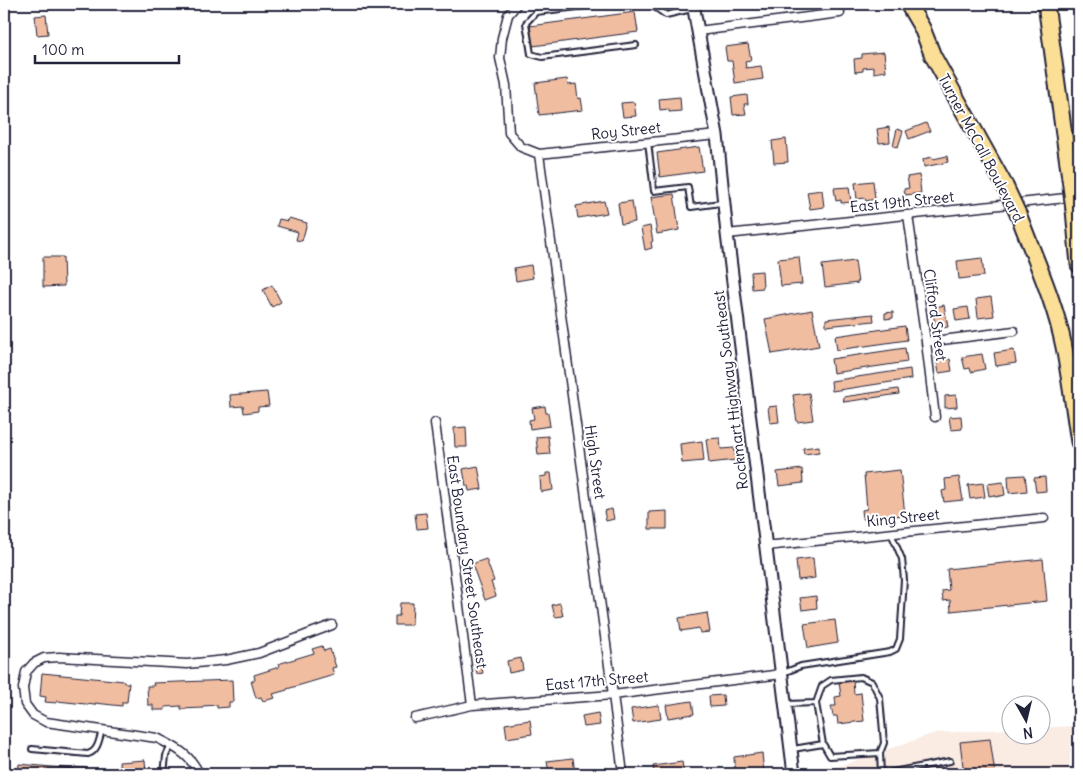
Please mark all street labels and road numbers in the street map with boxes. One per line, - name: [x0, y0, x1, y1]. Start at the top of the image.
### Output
- street label: Turner McCall Boulevard: [934, 70, 1029, 225]
- street label: Roy Street: [590, 117, 662, 144]
- street label: East 19th Street: [849, 187, 955, 216]
- street label: Clifford Street: [920, 268, 951, 362]
- street label: Rockmart Highway Southeast: [709, 289, 752, 491]
- street label: High Street: [581, 424, 610, 500]
- street label: East Boundary Street Southeast: [443, 454, 492, 670]
- street label: King Street: [866, 504, 940, 531]
- street label: East 17th Street: [545, 667, 649, 694]

